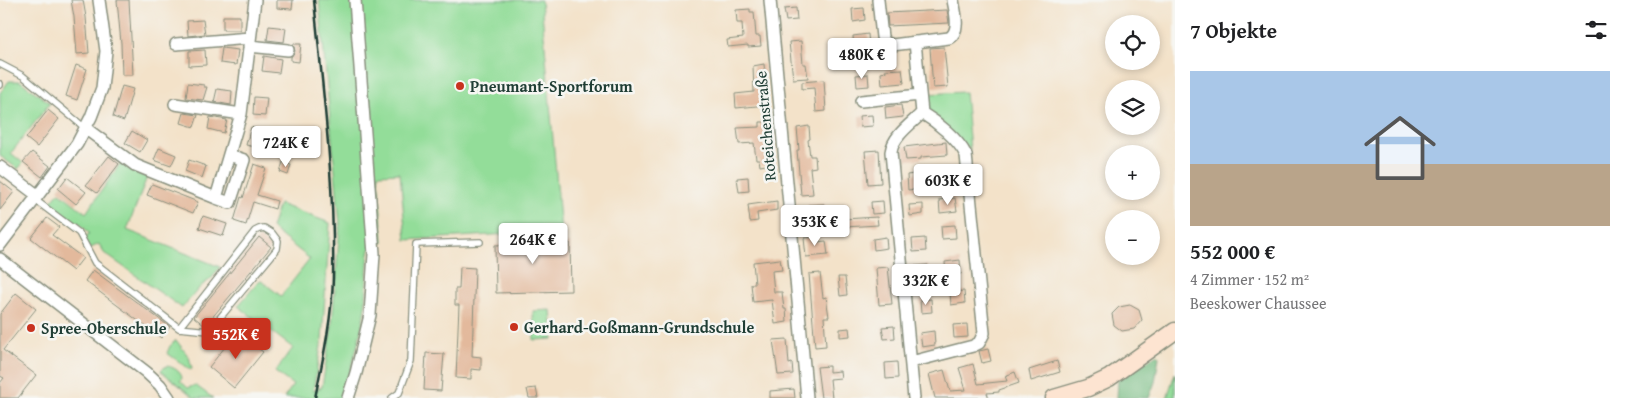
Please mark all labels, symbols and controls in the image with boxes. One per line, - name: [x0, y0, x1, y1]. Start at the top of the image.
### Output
- map controls: [1105, 15, 1160, 265]
- button: locate: [1105, 15, 1160, 70]
- text: 7 Objekte: [1190, 15, 1277, 46]
- icon: filters: [1582, 16, 1610, 44]
- pin: 480K €: [821, 38, 903, 80]
- text: 480K €: [839, 42, 885, 66]
- street label: Roteichenstraße: [748, 70, 782, 182]
- place label: Pneumant-Sportforum: [470, 74, 633, 98]
- marker: Pneumant-Sportforum: [454, 80, 466, 92]
- button: layers: [1105, 80, 1160, 135]
- icon: home: [1355, 103, 1445, 193]
- pin: 724K €: [245, 126, 327, 168]
- text: 724K €: [263, 130, 309, 154]
- button: +: [1105, 145, 1160, 200]
- pin: 603K €: [907, 164, 989, 206]
- text: 603K €: [925, 168, 971, 192]
- pin: 353K €: [774, 204, 856, 247]
- text: 353K €: [792, 209, 838, 233]
- button: −: [1105, 210, 1160, 265]
- pin: 264K €: [492, 222, 574, 265]
- text: 264K €: [510, 227, 556, 251]
- text: 552 000 €: [1190, 236, 1275, 267]
- pin: 332K €: [885, 264, 967, 306]
- text: 4 Zimmer · 152 m²: [1190, 267, 1309, 291]
- text: 332K €: [903, 268, 949, 292]
- text: Beeskower Chaussee: [1190, 291, 1326, 315]
- place label: Gerhard-Goßmann-Grundschule: [524, 315, 754, 339]
- place label: Spree-Oberschule: [41, 316, 167, 340]
- pin: 552K €: [195, 318, 277, 360]
- marker: Gerhard-Goßmann-Grundschule: [508, 321, 520, 333]
- marker: Spree-Oberschule: [25, 322, 37, 334]
- text: 552K €: [213, 322, 259, 346]

